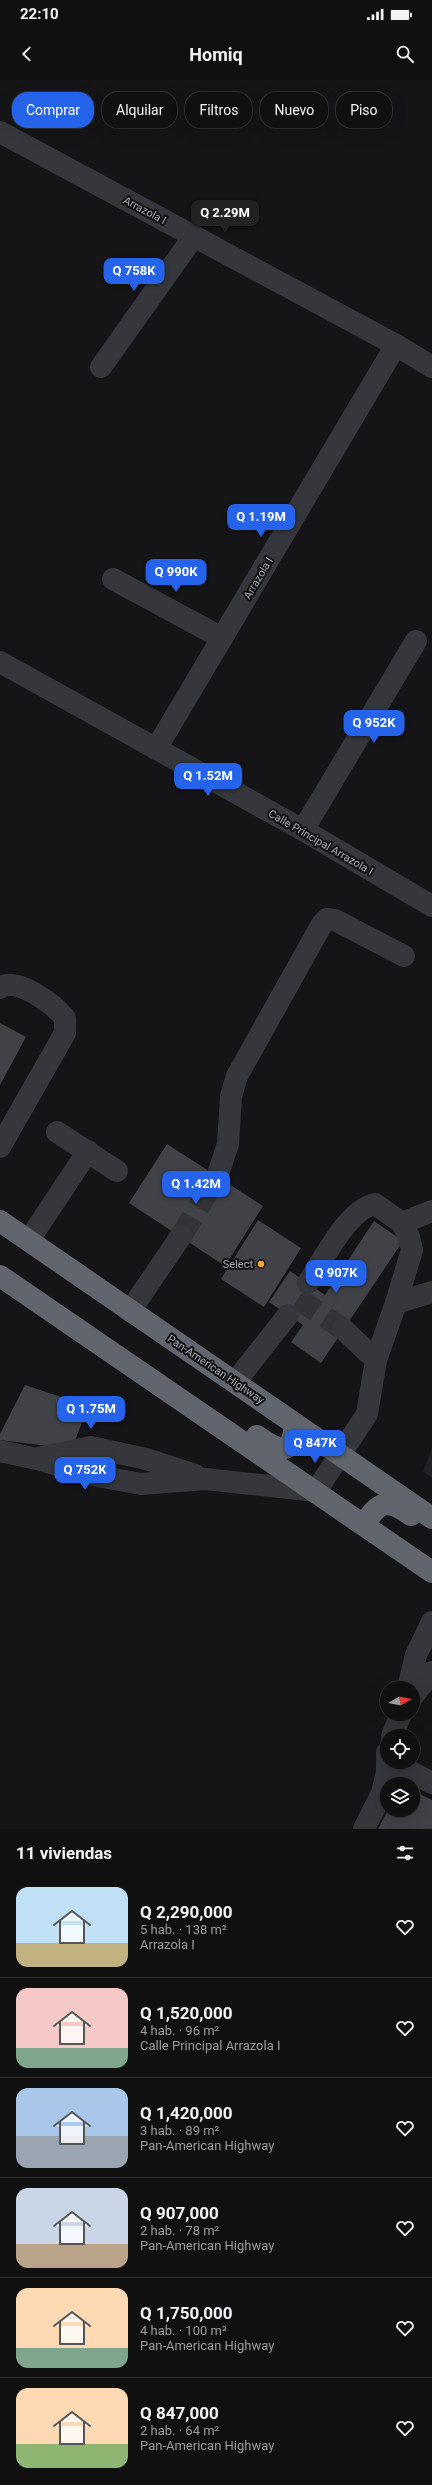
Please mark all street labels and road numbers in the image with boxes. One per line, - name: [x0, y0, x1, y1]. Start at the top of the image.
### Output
- street label: Arrazola I: [121, 194, 168, 227]
- street label: Arrazola I: [241, 555, 276, 602]
- street label: Calle Principal Arrazola I: [266, 807, 375, 878]
- street label: Pan-American Highway: [165, 1332, 267, 1407]

